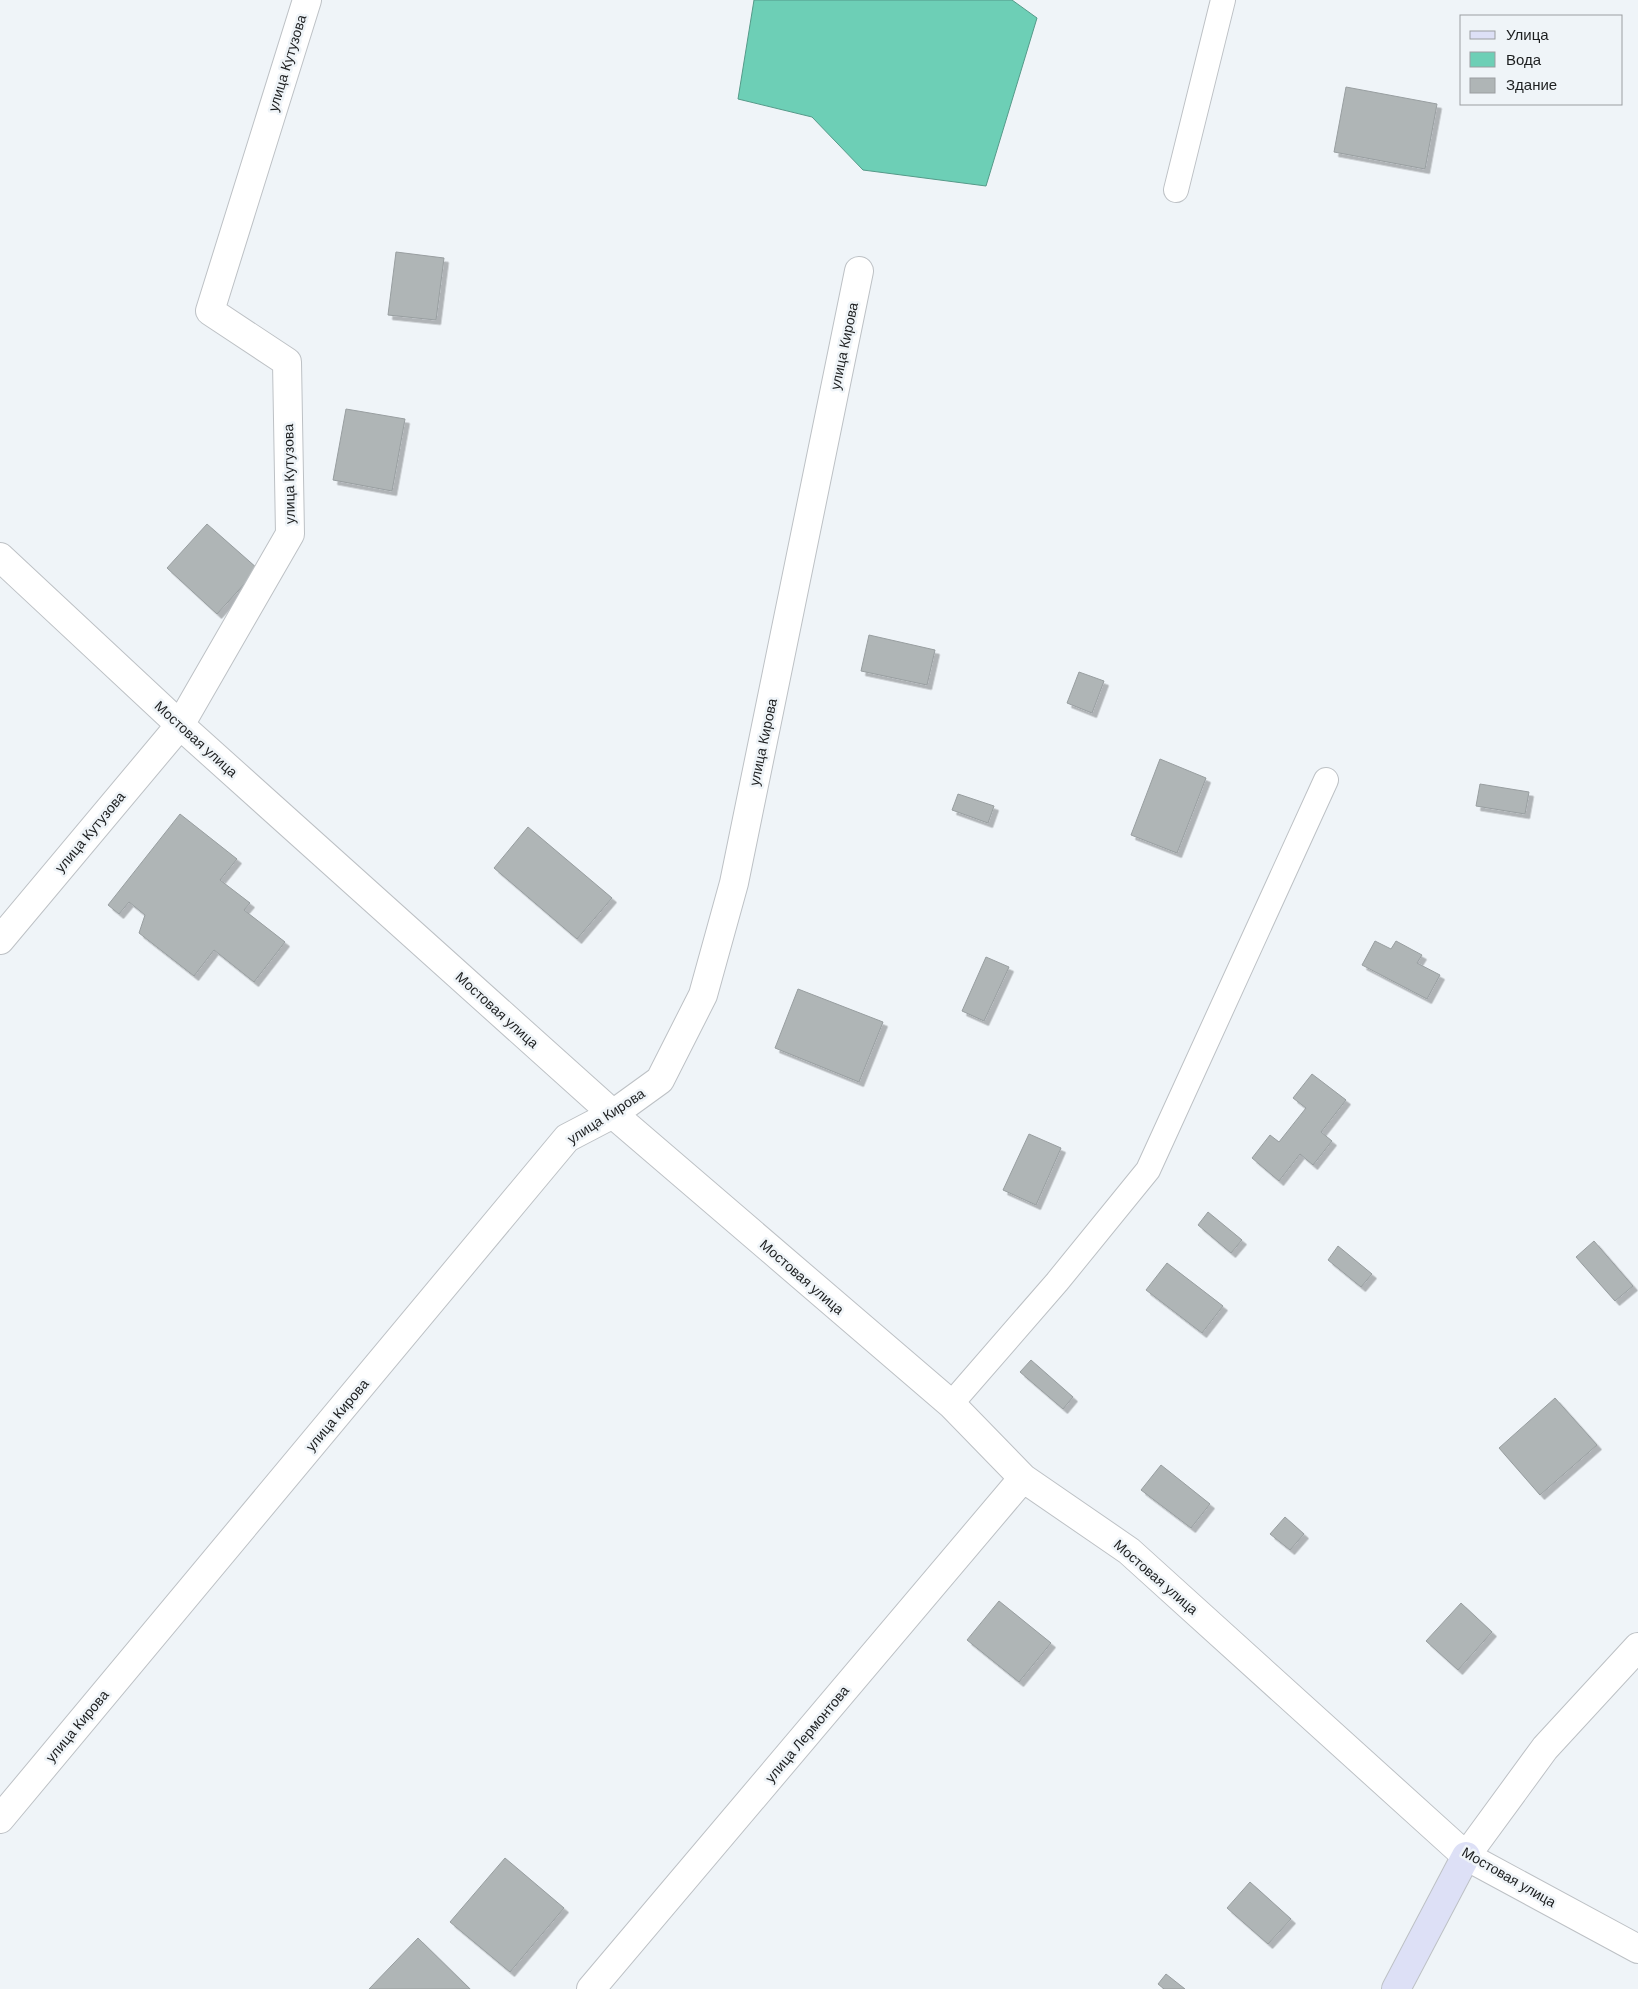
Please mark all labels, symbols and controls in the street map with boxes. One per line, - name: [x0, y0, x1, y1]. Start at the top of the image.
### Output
- street label: улица Кутузова: [265, 13, 309, 113]
- legend: [1460, 15, 1623, 105]
- text: Улица: [1506, 26, 1549, 43]
- text: Вода: [1506, 51, 1542, 68]
- text: Здание: [1506, 76, 1557, 93]
- street label: улица Кирова: [827, 301, 861, 391]
- street label: улица Кутузова: [280, 424, 298, 524]
- street label: улица Кирова: [746, 697, 780, 787]
- street label: Мостовая улица: [151, 698, 241, 780]
- street label: улица Кутузова: [52, 788, 128, 876]
- street label: Мостовая улица: [452, 969, 542, 1051]
- street label: улица Кирова: [564, 1085, 648, 1147]
- street label: Мостовая улица: [757, 1236, 847, 1318]
- street label: улица Кирова: [302, 1376, 372, 1454]
- street label: Мостовая улица: [1111, 1536, 1201, 1618]
- street label: улица Лермонтова: [762, 1682, 852, 1786]
- street label: улица Кирова: [42, 1687, 112, 1765]
- street label: Мостовая улица: [1459, 1844, 1559, 1910]

